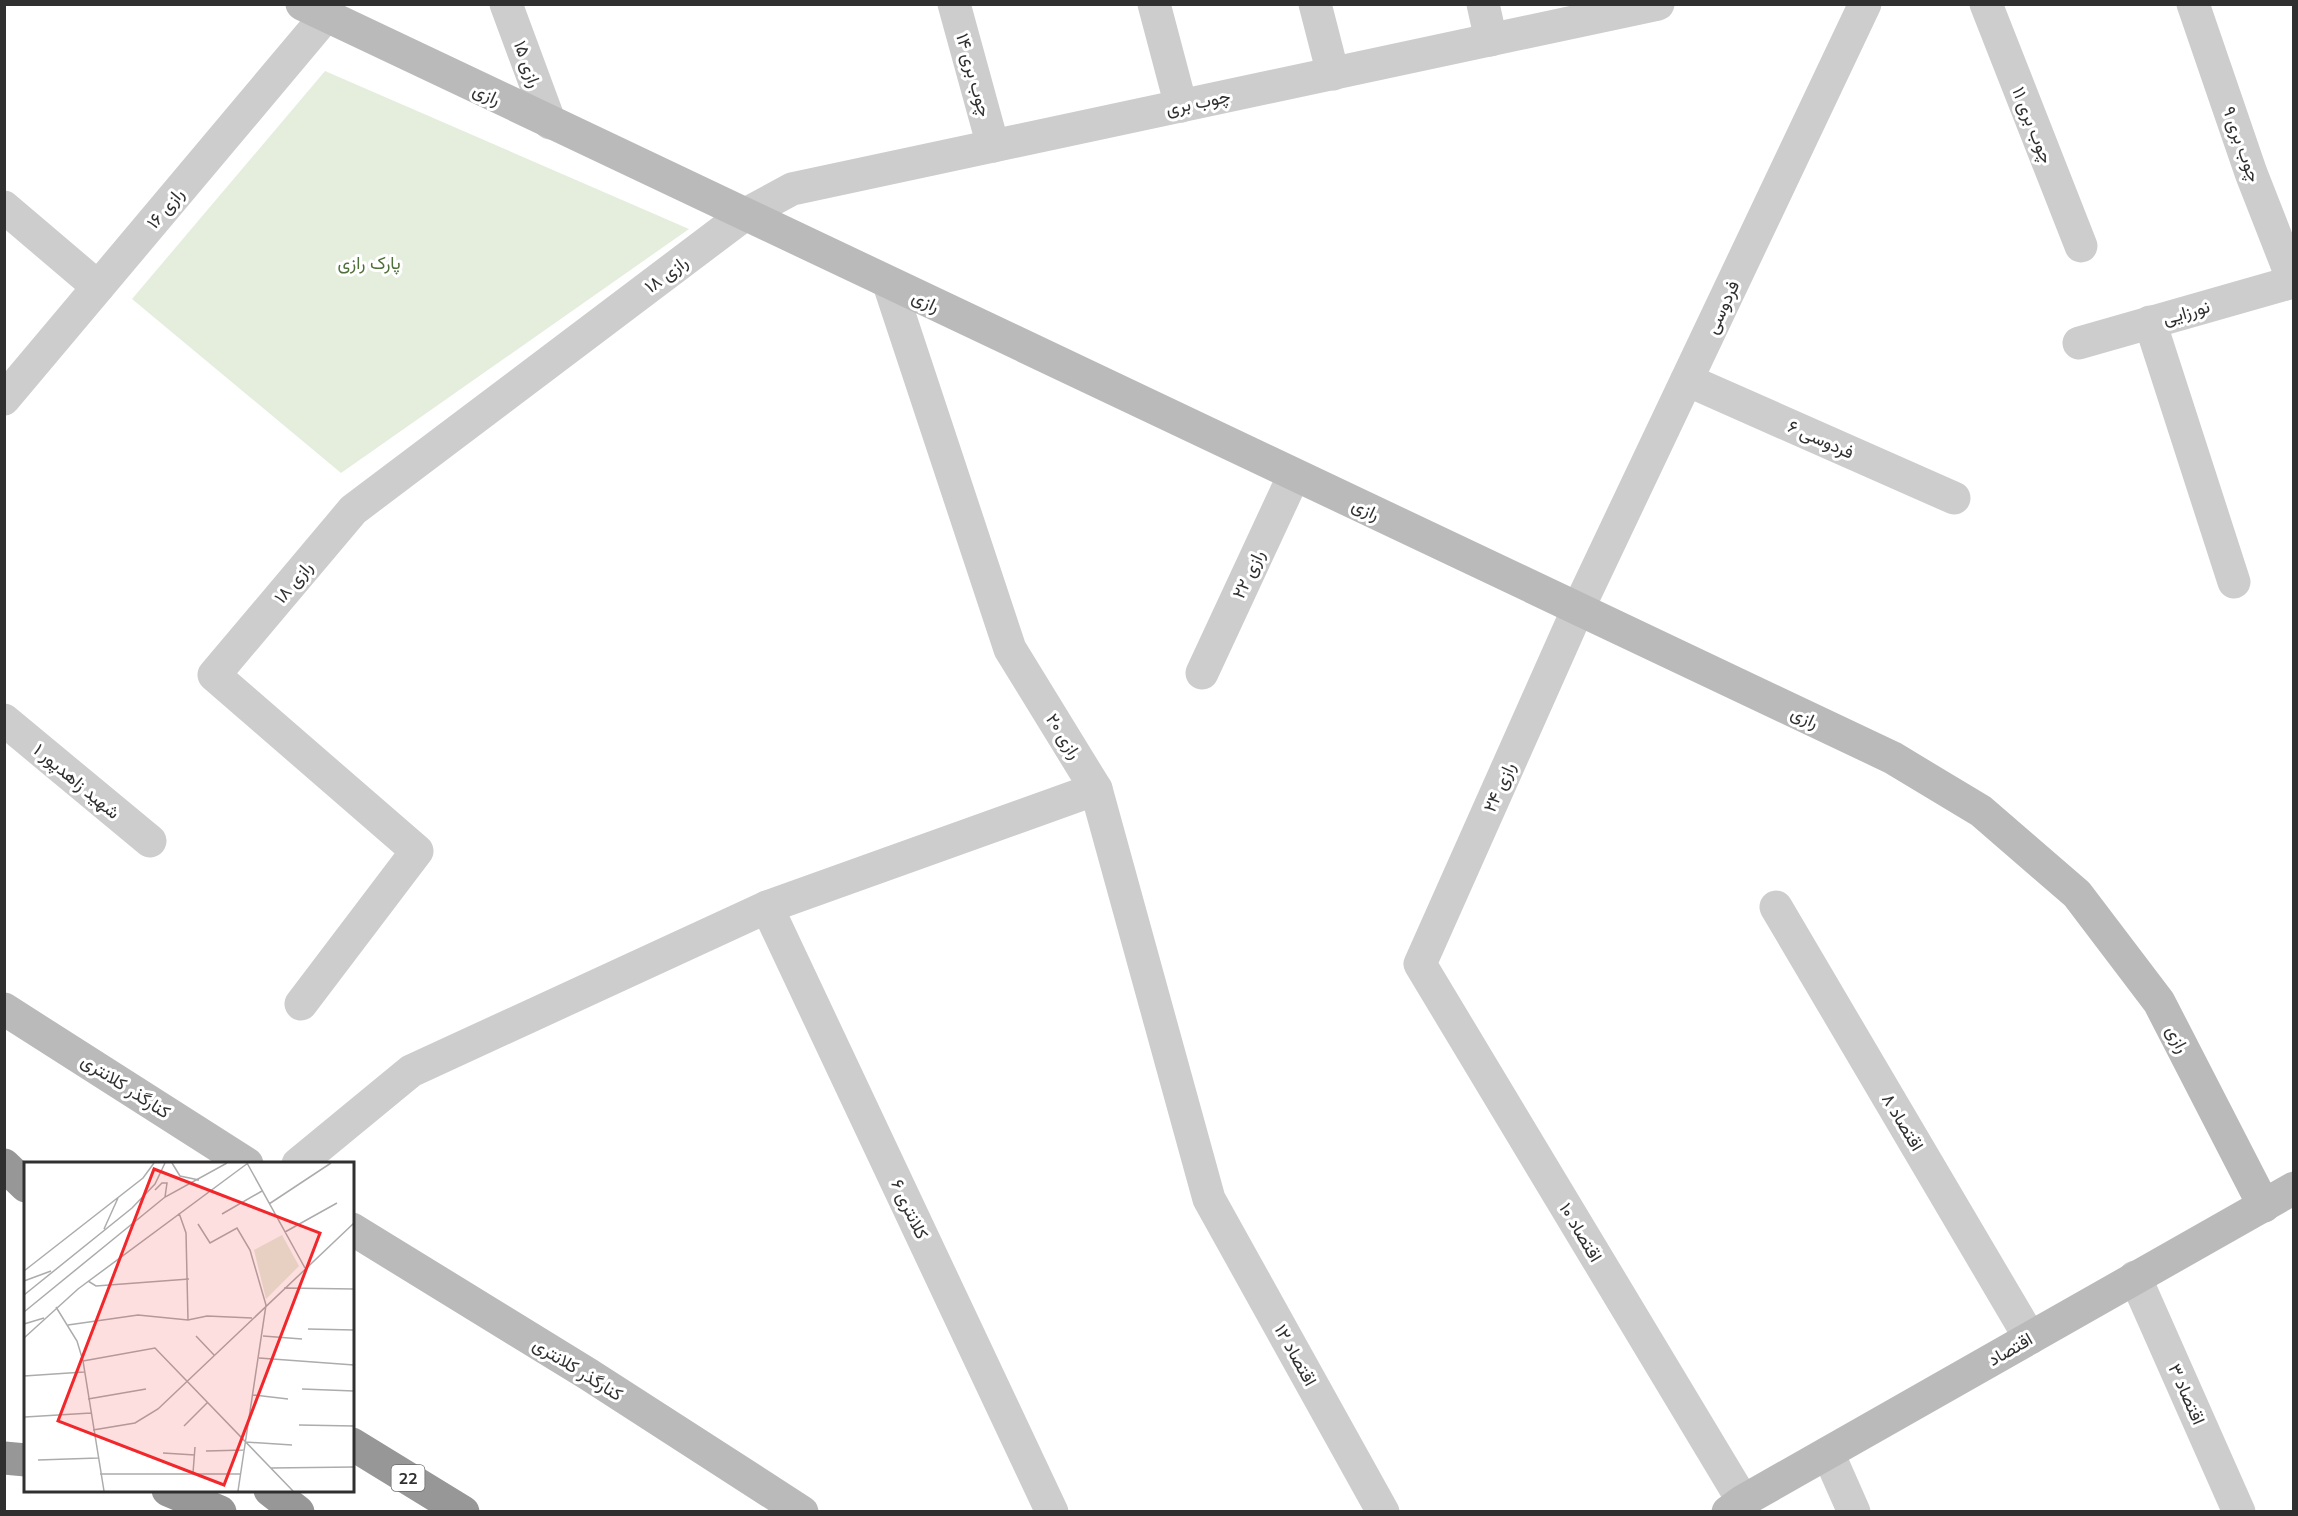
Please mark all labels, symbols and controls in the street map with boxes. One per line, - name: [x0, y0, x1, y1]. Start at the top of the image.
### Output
- street label: ۱۴ چوب بری: [950, 31, 997, 120]
- street label: ۱۵ رازی: [509, 37, 547, 91]
- street label: رازی: [469, 78, 505, 110]
- street label: ۱۱ چوب بری: [2006, 83, 2059, 167]
- street label: چوب بری: [1164, 84, 1233, 121]
- street label: ۹ چوب بری: [2217, 103, 2266, 185]
- street label: رازی ۱۶: [141, 183, 189, 233]
- street label: رازی ۱۸: [640, 250, 692, 298]
- park label: پارک رازی: [337, 251, 401, 275]
- street label: فردوسی: [1700, 277, 1744, 337]
- street label: رازی: [908, 285, 944, 317]
- street label: نورزایی: [2160, 294, 2212, 330]
- street label: فردوسی ۶: [1784, 414, 1858, 464]
- street label: رازی: [1348, 493, 1384, 525]
- street label: رازی ۲۲: [1227, 546, 1269, 602]
- street label: رازی ۱۸: [269, 556, 317, 608]
- street label: رازی: [1787, 701, 1823, 733]
- street label: رازی ۲۰: [1041, 709, 1087, 763]
- street label: ۱ شهید زاهدپور: [28, 738, 125, 825]
- street label: رازی ۲۴: [1478, 758, 1520, 816]
- street label: رازی: [2161, 1021, 2195, 1057]
- street label: کنارگذر کلانتری: [77, 1049, 175, 1123]
- street label: ۸ اقتصاد: [1877, 1089, 1929, 1155]
- inset map: [24, 1162, 354, 1492]
- street label: کلانتری ۶: [886, 1175, 934, 1243]
- street label: ۱۰ اقتصاد: [1554, 1198, 1608, 1266]
- street label: ۱۲ اقتصاد: [1270, 1320, 1322, 1390]
- street label: اقتصاد: [1984, 1327, 2036, 1371]
- street label: کنارگذر کلانتری: [529, 1332, 627, 1406]
- street label: ۳ اقتصاد: [2163, 1360, 2211, 1428]
- road number: 22: [392, 1465, 424, 1491]

